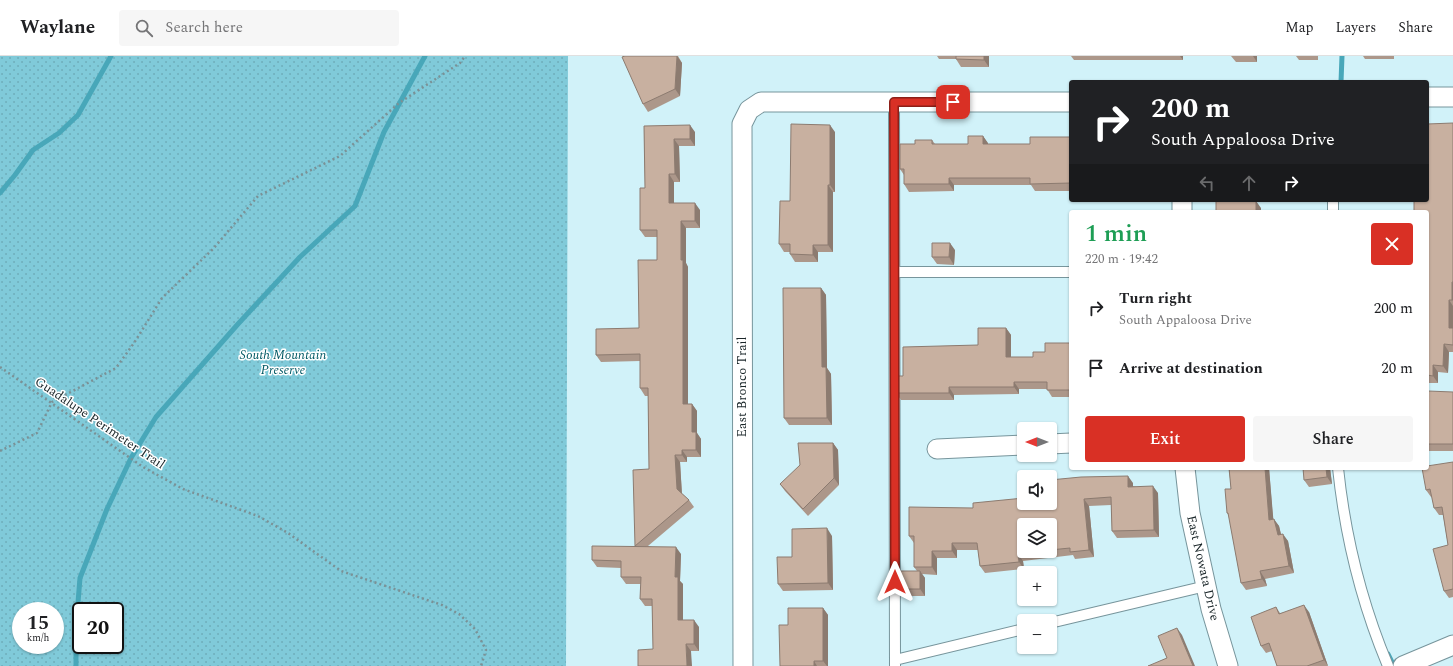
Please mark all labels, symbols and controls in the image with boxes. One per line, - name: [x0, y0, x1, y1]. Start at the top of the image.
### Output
- search box: [119, 10, 399, 46]
- text: Waylane: [20, 13, 95, 42]
- text: Search here: [165, 16, 243, 39]
- icon: search: [133, 17, 155, 39]
- text: Map: [1285, 17, 1314, 38]
- text: Layers: [1336, 17, 1376, 38]
- text: Share: [1398, 17, 1433, 38]
- pin: [936, 85, 970, 119]
- text: 200 m: [1151, 87, 1230, 130]
- icon: arrive: [942, 91, 964, 113]
- icon: right: [1085, 96, 1137, 148]
- text: South Appaloosa Drive: [1151, 126, 1335, 153]
- icon: left: [1196, 172, 1218, 194]
- icon: ahead: [1238, 172, 1260, 194]
- icon: right: [1280, 172, 1302, 194]
- text: 1 min: [1085, 216, 1147, 252]
- button: close: [1371, 223, 1413, 265]
- text: 220 m · 19:42: [1085, 249, 1158, 269]
- text: Turn right: [1119, 287, 1192, 310]
- icon: right: [1085, 297, 1107, 319]
- text: 200 m: [1374, 297, 1413, 320]
- text: South Appaloosa Drive: [1119, 310, 1252, 330]
- street label: East Bronco Trail: [732, 336, 752, 437]
- park label: South Mountain Preserve: [240, 345, 326, 380]
- icon: arrive: [1085, 357, 1107, 379]
- text: Arrive at destination: [1119, 357, 1263, 380]
- text: 20 m: [1381, 357, 1413, 380]
- street label: Guadalupe Perimeter Trail: [31, 372, 169, 474]
- button: Exit: [1085, 416, 1245, 462]
- button: Share: [1253, 416, 1413, 462]
- north arrow: [1017, 422, 1057, 462]
- map controls: [1017, 422, 1057, 654]
- button: sound: [1017, 470, 1057, 510]
- street label: East Nowata Drive: [1181, 513, 1225, 623]
- button: layers: [1017, 518, 1057, 558]
- position arrow: [874, 561, 916, 603]
- button: +: [1017, 566, 1057, 606]
- speed limit sign: 20: [72, 602, 124, 654]
- text: 15: [27, 608, 49, 638]
- button: −: [1017, 614, 1057, 654]
- text: km/h: [27, 630, 49, 646]

